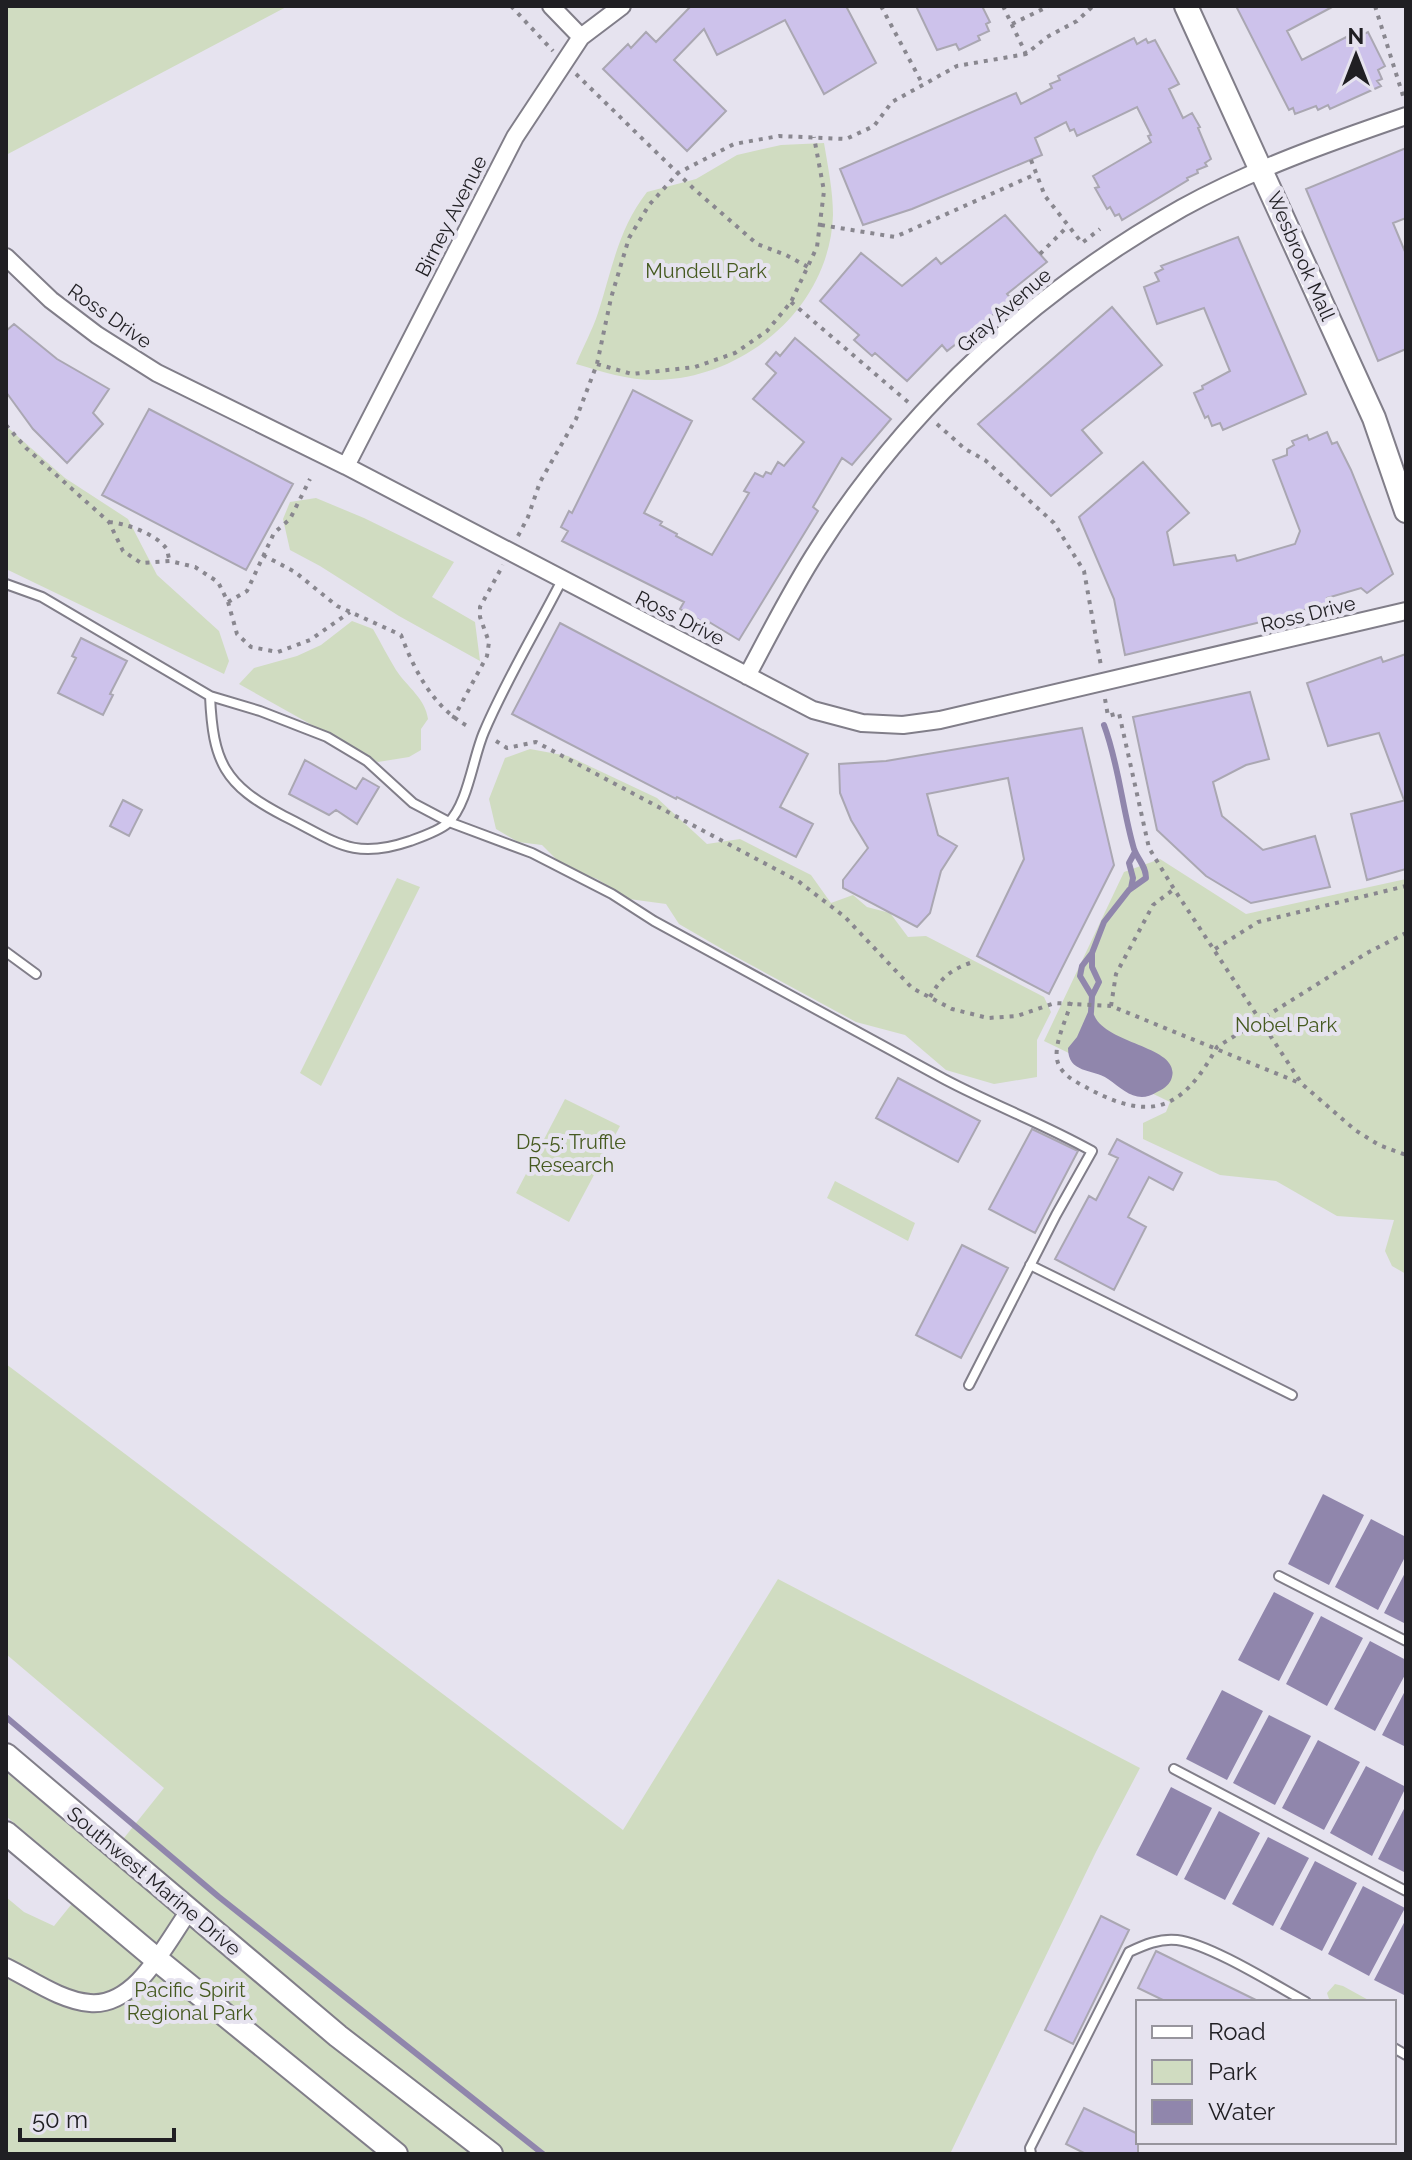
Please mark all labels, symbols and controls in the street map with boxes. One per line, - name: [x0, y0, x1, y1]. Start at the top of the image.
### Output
- north arrow: [1316, 16, 1396, 96]
- text: N: [1348, 23, 1364, 49]
- street label: Birney Avenue: [410, 151, 492, 281]
- street label: Wesbrook Mall: [1262, 188, 1340, 325]
- park label: Mundell Park: [645, 259, 767, 283]
- street label: Gray Avenue: [952, 262, 1056, 357]
- street label: Ross Drive: [63, 278, 157, 354]
- street label: Ross Drive: [631, 585, 729, 651]
- street label: Ross Drive: [1258, 591, 1358, 637]
- park label: Nobel Park: [1235, 1013, 1337, 1037]
- park label: D5-5: Truffle Research: [516, 1130, 626, 1177]
- street label: Southwest Marine Drive: [62, 1801, 246, 1961]
- park label: Pacific Spirit Regional Park: [127, 1978, 254, 2025]
- legend: [1136, 2000, 1396, 2144]
- text: Road: [1208, 2017, 1266, 2046]
- text: Park: [1208, 2057, 1257, 2086]
- scale bar: [20, 2092, 174, 2142]
- text: Water: [1208, 2097, 1276, 2126]
- text: 50 m: [32, 2105, 88, 2134]

